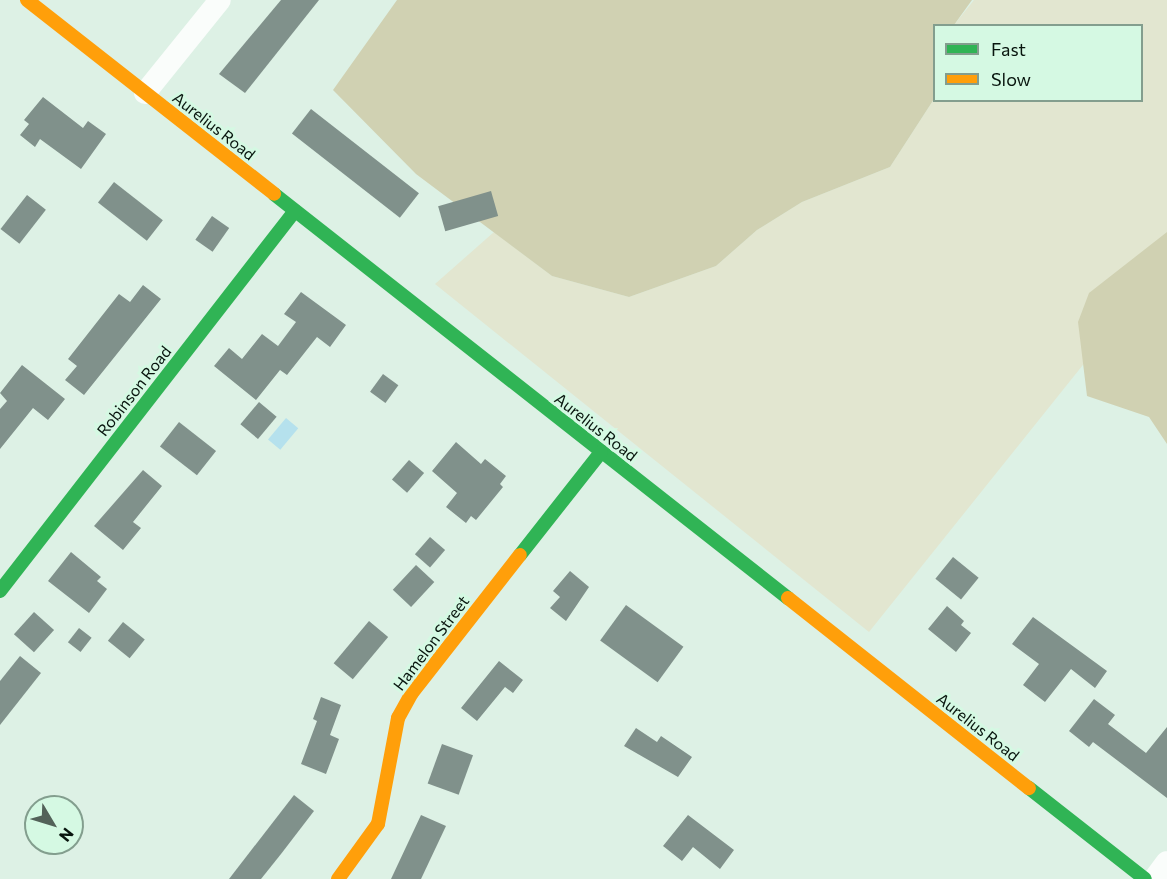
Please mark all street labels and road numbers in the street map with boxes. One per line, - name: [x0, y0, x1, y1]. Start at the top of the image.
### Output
- street label: Aurelius Road: [169, 88, 259, 164]
- street label: Robinson Road: [93, 342, 175, 440]
- street label: Aurelius Road: [551, 389, 641, 465]
- street label: Hamelon Street: [389, 592, 473, 694]
- street label: Aurelius Road: [933, 689, 1023, 765]

